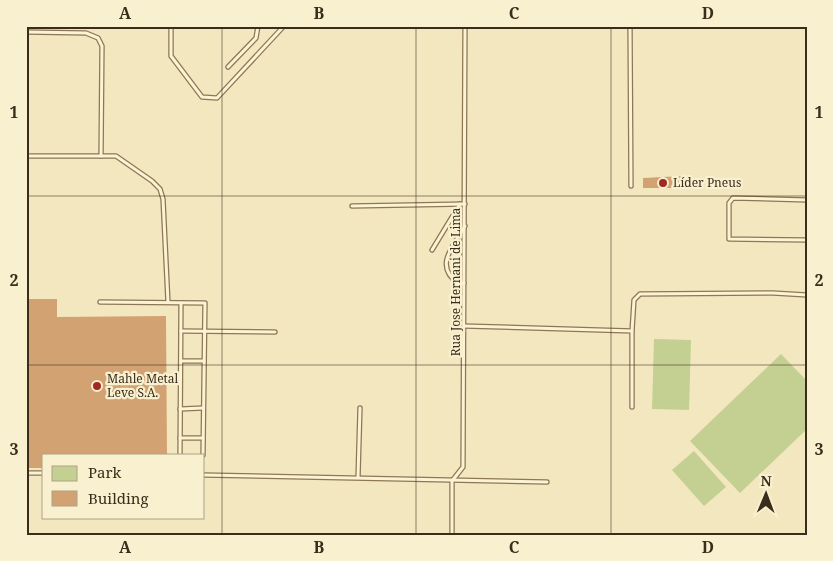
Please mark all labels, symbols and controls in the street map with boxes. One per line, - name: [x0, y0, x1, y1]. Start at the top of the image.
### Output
- text: A: [119, 2, 132, 24]
- text: B: [314, 2, 325, 24]
- text: C: [509, 2, 520, 24]
- text: D: [702, 2, 714, 24]
- text: 1: [9, 101, 19, 123]
- text: 1: [814, 101, 824, 123]
- place label: Líder Pneus: [673, 174, 741, 191]
- marker: Líder Pneus: [657, 177, 669, 189]
- street label: Rua Jose Hernani de Lima: [447, 207, 464, 356]
- text: 2: [9, 269, 19, 291]
- text: 2: [814, 269, 824, 291]
- place label: Mahle Metal Leve S.A.: [107, 370, 179, 401]
- marker: Mahle Metal Leve S.A.: [91, 380, 103, 392]
- text: 3: [9, 438, 19, 460]
- text: 3: [814, 438, 824, 460]
- legend: [42, 454, 205, 518]
- text: Park: [88, 462, 122, 482]
- north arrow: [740, 468, 790, 518]
- text: N: [761, 471, 772, 490]
- text: Building: [88, 488, 149, 508]
- text: A: [119, 536, 132, 558]
- text: B: [314, 536, 325, 558]
- text: C: [509, 536, 520, 558]
- text: D: [702, 536, 714, 558]

